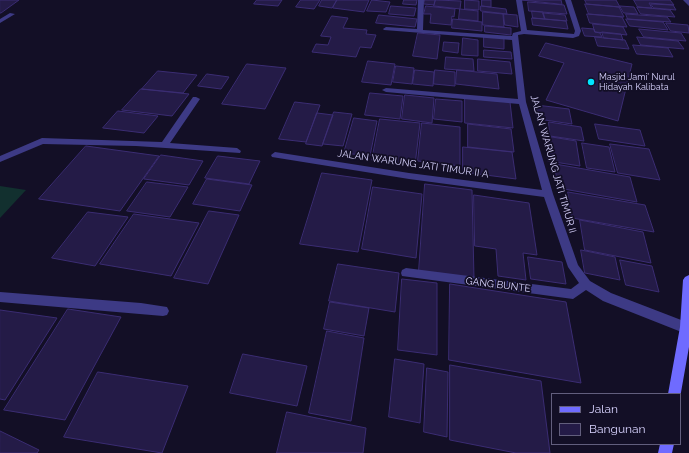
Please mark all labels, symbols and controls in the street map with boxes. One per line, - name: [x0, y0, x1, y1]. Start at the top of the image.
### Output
- place label: Masjid Jami' Nurul Hidayah Kalibata: [599, 72, 675, 93]
- marker: Masjid Jami' Nurul Hidayah Kalibata: [586, 77, 596, 87]
- street label: JALAN WARUNG JATI TIMUR II: [527, 94, 579, 234]
- street label: JALAN WARUNG JATI TIMUR II A: [337, 147, 489, 181]
- street label: GANG BUNTE: [465, 275, 531, 295]
- legend: [551, 393, 681, 445]
- text: Jalan: [589, 402, 618, 416]
- text: Bangunan: [589, 422, 646, 436]

